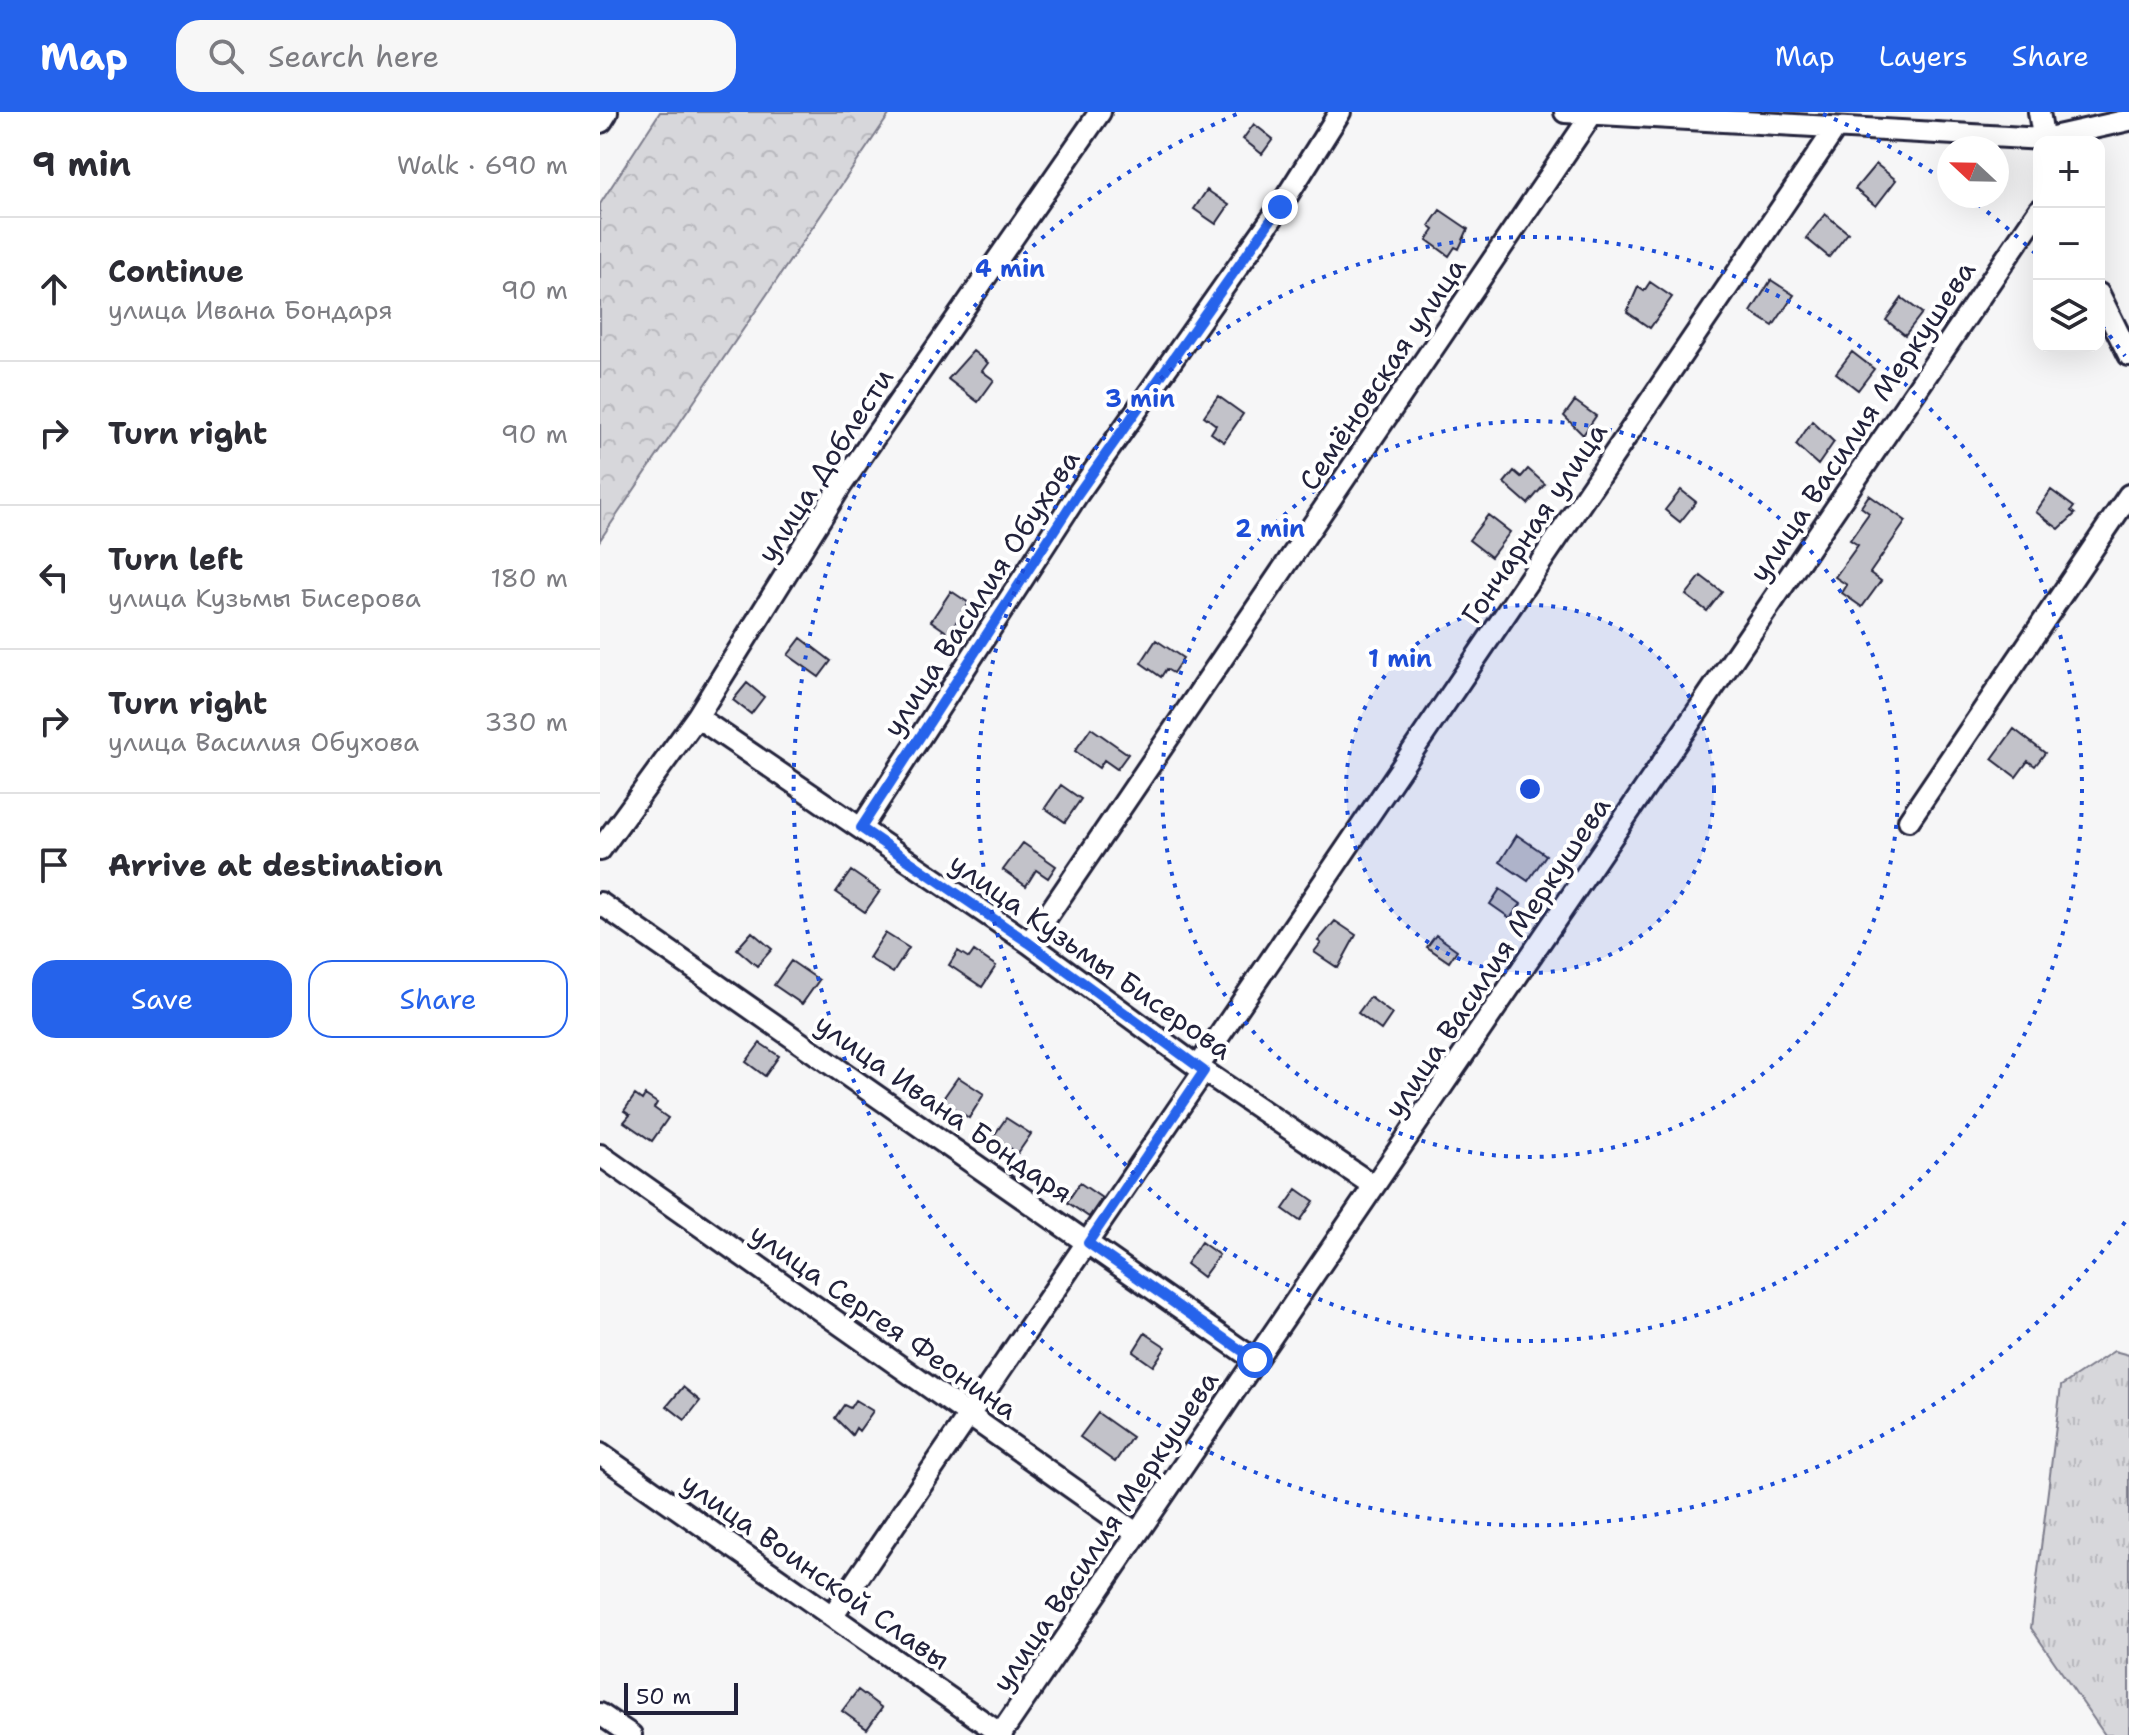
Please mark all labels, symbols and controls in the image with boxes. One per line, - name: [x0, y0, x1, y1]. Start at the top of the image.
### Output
- search box: [176, 20, 736, 92]
- text: Map: [40, 31, 128, 82]
- icon: search: [204, 34, 248, 78]
- text: Search here: [268, 36, 439, 77]
- text: Map: [1775, 37, 1835, 75]
- text: Layers: [1879, 37, 1968, 75]
- text: Share: [2012, 37, 2089, 75]
- north arrow: [1937, 136, 2009, 208]
- map controls: [2033, 136, 2105, 352]
- button: +: [2033, 136, 2105, 208]
- text: 9 min: [32, 141, 131, 187]
- text: Walk · 690 m: [397, 147, 568, 182]
- route end: [1262, 189, 1298, 225]
- button: −: [2033, 208, 2105, 280]
- street label: Семёновская улица: [1290, 250, 1474, 498]
- text: Continue: [108, 251, 244, 292]
- text: 4 min: [975, 253, 1045, 285]
- street label: улица Василия Меркушева: [1740, 253, 1984, 589]
- icon: ahead: [32, 267, 76, 311]
- text: 90 m: [501, 272, 568, 307]
- button: layers: [2033, 280, 2105, 352]
- text: улица Ивана Бондаря: [108, 292, 393, 327]
- street label: улица Доблести: [748, 360, 902, 570]
- text: 3 min: [1105, 383, 1175, 415]
- icon: right: [32, 411, 76, 455]
- text: Turn right: [108, 413, 267, 454]
- street label: Гончарная улица: [1452, 415, 1616, 631]
- text: 90 m: [501, 416, 568, 451]
- street label: улица Василия Обухова: [874, 442, 1088, 744]
- text: 2 min: [1235, 513, 1305, 545]
- text: Turn left: [108, 539, 243, 580]
- icon: left: [32, 555, 76, 599]
- text: 180 m: [490, 560, 568, 595]
- text: улица Кузьмы Бисерова: [108, 580, 421, 615]
- text: 1 min: [1368, 643, 1432, 675]
- text: Turn right: [108, 683, 267, 724]
- icon: right: [32, 699, 76, 743]
- text: 330 m: [484, 704, 568, 739]
- text: улица Василия Обухова: [108, 724, 419, 759]
- centre of rings: [1516, 775, 1544, 803]
- street label: улица Василия Меркушева: [1375, 789, 1619, 1125]
- icon: arrive: [32, 843, 76, 887]
- street label: улица Кузьмы Бисерова: [942, 844, 1240, 1068]
- text: Arrive at destination: [108, 845, 443, 886]
- button: Save: [32, 960, 292, 1038]
- button: Share: [308, 960, 568, 1038]
- street label: улица Ивана Бондаря: [807, 1004, 1081, 1212]
- street label: улица Сергея Феонина: [743, 1214, 1025, 1428]
- route start: [1237, 1342, 1273, 1378]
- street label: улица Василия Меркушева: [983, 1363, 1227, 1699]
- street label: улица Воинской Славы: [674, 1464, 958, 1678]
- scale bar: [624, 1679, 738, 1715]
- text: 50 m: [636, 1682, 691, 1711]

